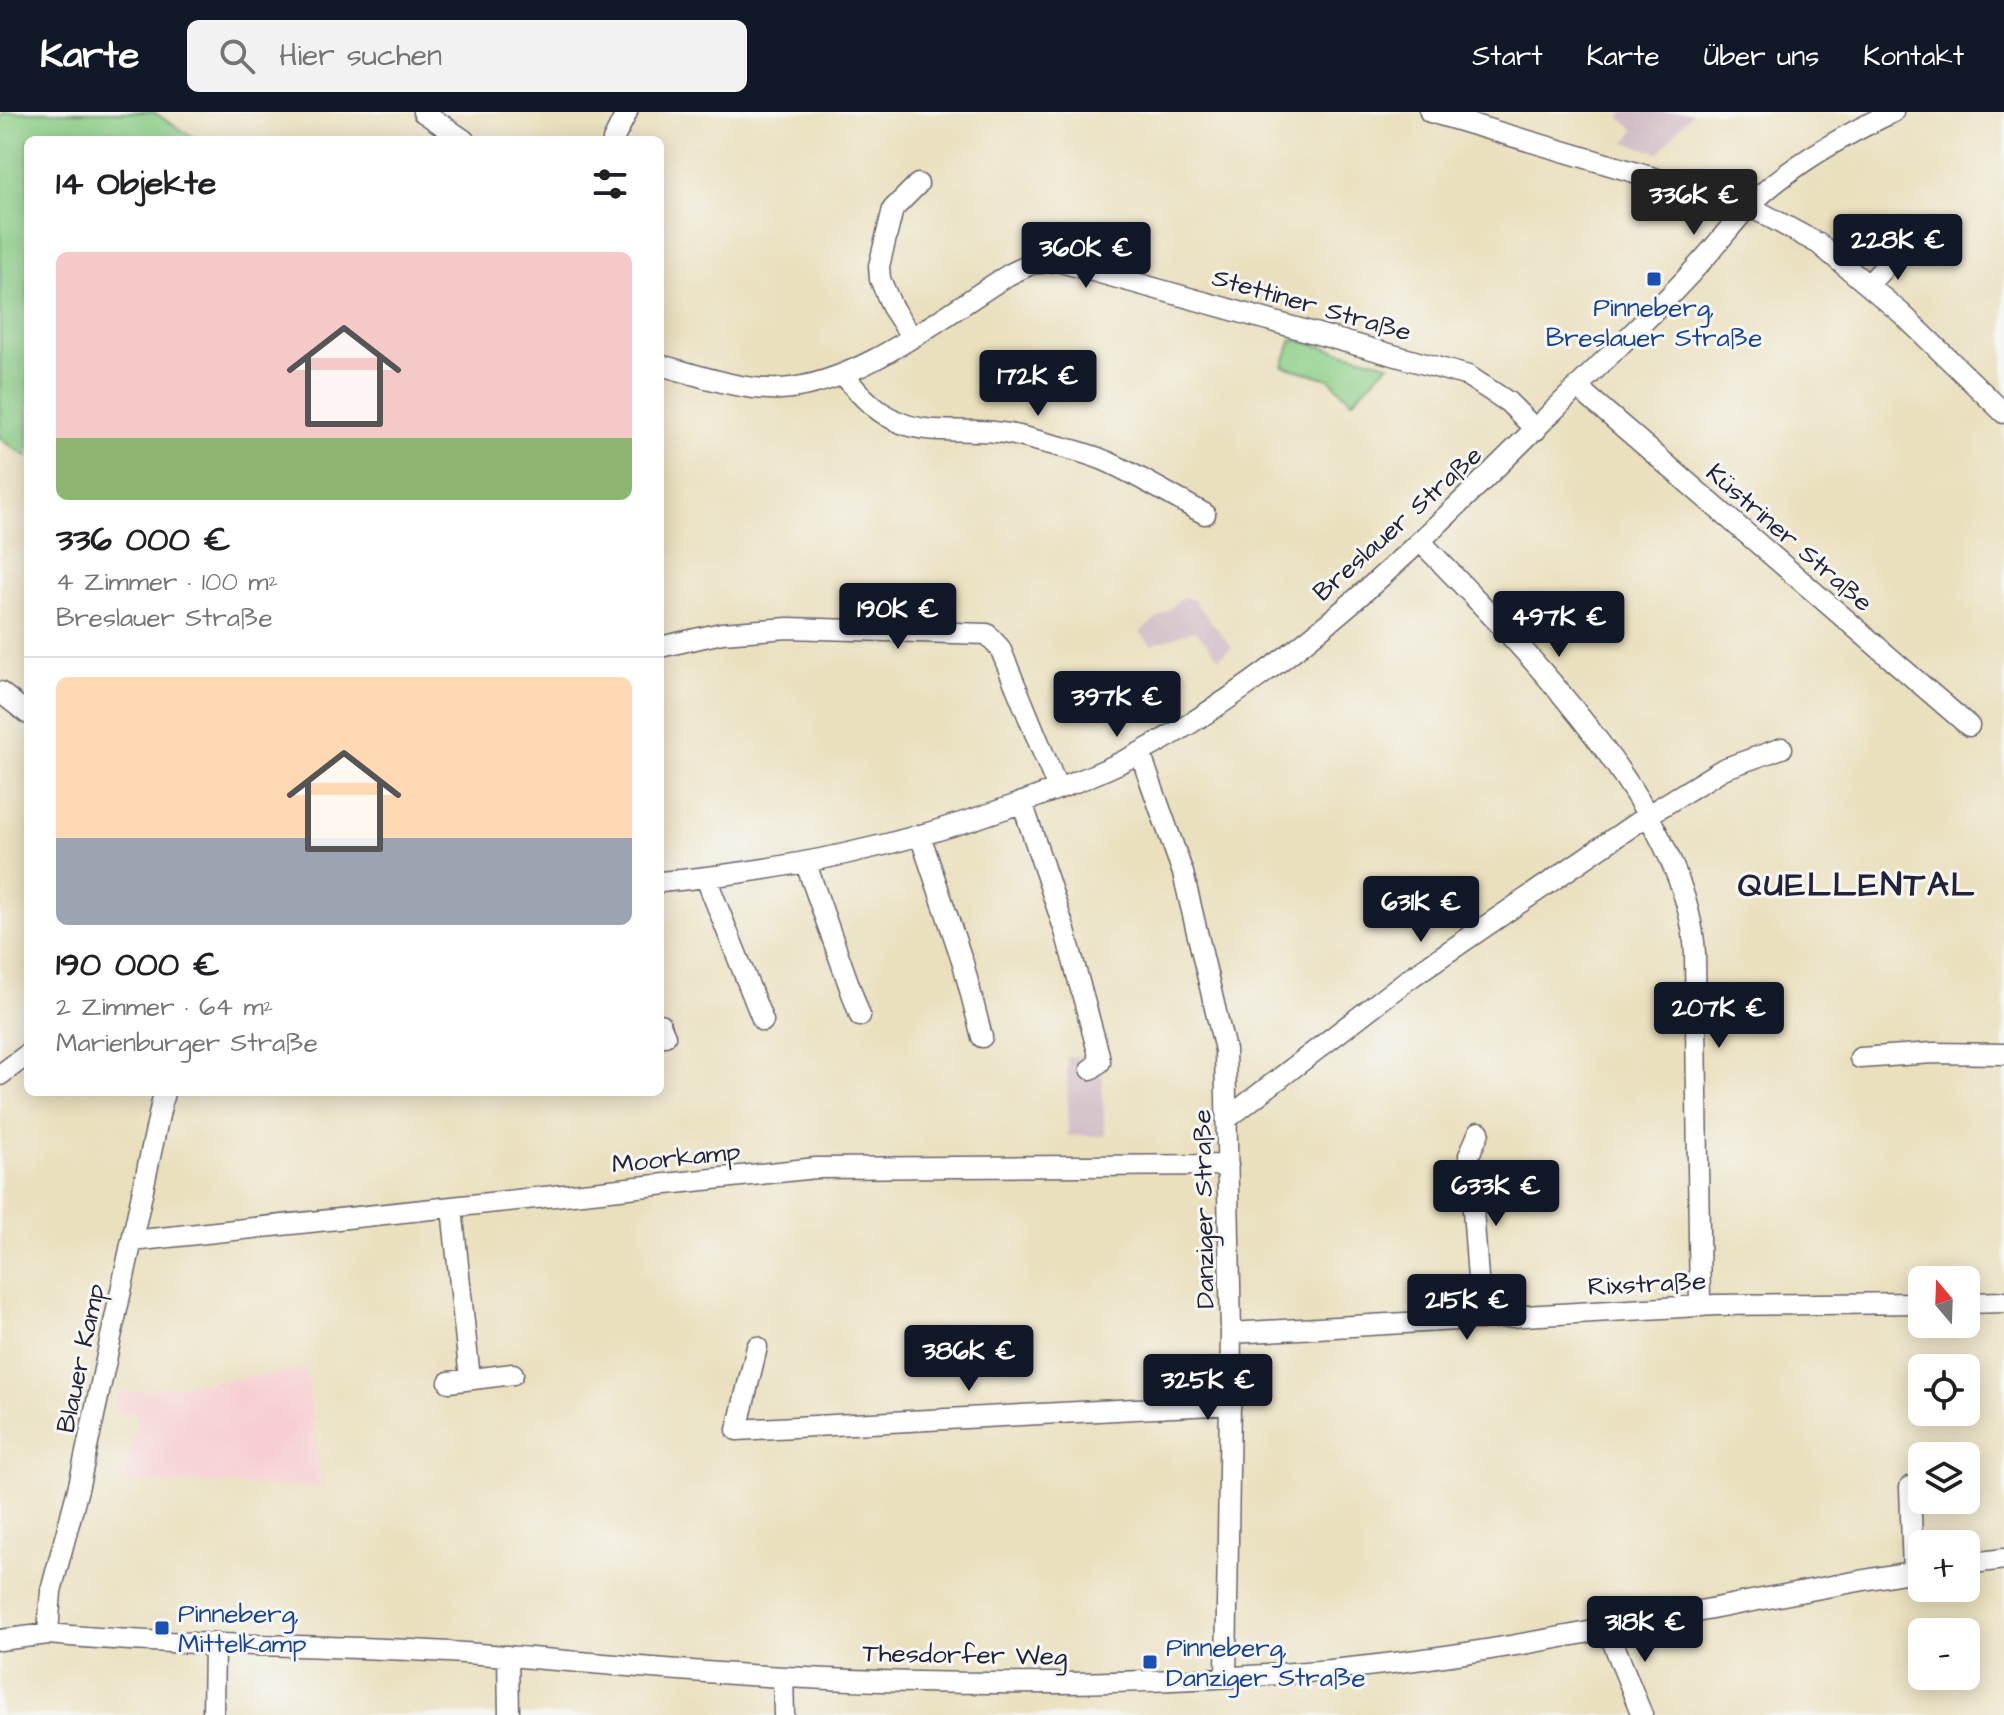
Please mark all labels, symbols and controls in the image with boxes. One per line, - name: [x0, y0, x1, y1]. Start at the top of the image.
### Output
- search box: [187, 20, 747, 92]
- text: Karte: [40, 30, 139, 82]
- icon: search: [215, 34, 259, 78]
- text: Hier suchen: [279, 35, 442, 77]
- text: Start: [1472, 37, 1543, 76]
- text: Karte: [1587, 37, 1660, 76]
- text: Über uns: [1704, 37, 1819, 76]
- text: Kontakt: [1863, 37, 1964, 76]
- text: 14 Objekte: [56, 160, 216, 208]
- icon: filters: [588, 162, 632, 206]
- pin: 336K €: [1629, 169, 1759, 237]
- text: 336K €: [1649, 177, 1739, 213]
- pin: 228K €: [1833, 214, 1963, 282]
- pin: 360K €: [1021, 222, 1151, 290]
- text: 228K €: [1851, 222, 1945, 258]
- text: 360K €: [1040, 230, 1132, 266]
- street label: Stettiner Straße: [1208, 259, 1415, 351]
- marker: Pinneberg, Breslauer Straße: [1645, 270, 1663, 288]
- place label: Pinneberg, Breslauer Straße: [1546, 290, 1762, 356]
- icon: home: [272, 304, 416, 448]
- pin: 172K €: [973, 350, 1103, 418]
- text: 172K €: [997, 358, 1079, 394]
- street label: Breslauer Straße: [1305, 438, 1490, 610]
- street label: Küstriner Straße: [1698, 455, 1880, 620]
- text: 336 000 €: [56, 516, 231, 564]
- text: 4 Zimmer · 100 m²: [56, 564, 278, 600]
- pin: 190K €: [833, 583, 963, 651]
- text: 190K €: [857, 591, 939, 627]
- pin: 497K €: [1494, 591, 1624, 659]
- text: 497K €: [1511, 599, 1607, 635]
- text: Breslauer Straße: [56, 600, 273, 636]
- pin: 397K €: [1052, 671, 1182, 739]
- text: 397K €: [1072, 679, 1162, 715]
- icon: home: [272, 729, 416, 873]
- district label: QUELLENTAL: [1738, 861, 1976, 909]
- pin: 631K €: [1356, 876, 1486, 944]
- text: 631K €: [1381, 884, 1461, 920]
- text: 190 000 €: [56, 941, 220, 989]
- pin: 207K €: [1654, 982, 1784, 1050]
- text: 2 Zimmer · 64 m²: [56, 989, 273, 1025]
- text: 207K €: [1672, 990, 1766, 1026]
- text: Marienburger Straße: [56, 1025, 318, 1061]
- street label: Danziger Straße: [1184, 1109, 1226, 1309]
- street label: Moorkamp: [610, 1133, 742, 1183]
- pin: 633K €: [1431, 1160, 1561, 1228]
- text: 633K €: [1451, 1168, 1541, 1204]
- street label: Rixstraße: [1587, 1263, 1707, 1305]
- north arrow: [1908, 1266, 1980, 1338]
- map controls: [1908, 1266, 1980, 1690]
- pin: 215K €: [1402, 1274, 1532, 1342]
- street label: Blauer Kamp: [48, 1280, 114, 1436]
- text: 215K €: [1425, 1282, 1509, 1318]
- pin: 386K €: [904, 1325, 1034, 1393]
- text: 386K €: [922, 1333, 1016, 1369]
- pin: 325K €: [1143, 1354, 1273, 1422]
- button: locate: [1908, 1354, 1980, 1426]
- text: 325K €: [1161, 1362, 1255, 1398]
- button: layers: [1908, 1442, 1980, 1514]
- button: +: [1908, 1530, 1980, 1602]
- place label: Pinneberg, Mittelkamp: [178, 1596, 307, 1662]
- pin: 318K €: [1580, 1596, 1710, 1664]
- text: 318K €: [1605, 1604, 1685, 1640]
- button: −: [1908, 1618, 1980, 1690]
- marker: Pinneberg, Mittelkamp: [153, 1619, 171, 1637]
- place label: Pinneberg, Danziger Straße: [1166, 1630, 1365, 1698]
- street label: Thesdorfer Weg: [862, 1635, 1068, 1677]
- marker: Pinneberg, Danziger Straße: [1141, 1653, 1159, 1671]

